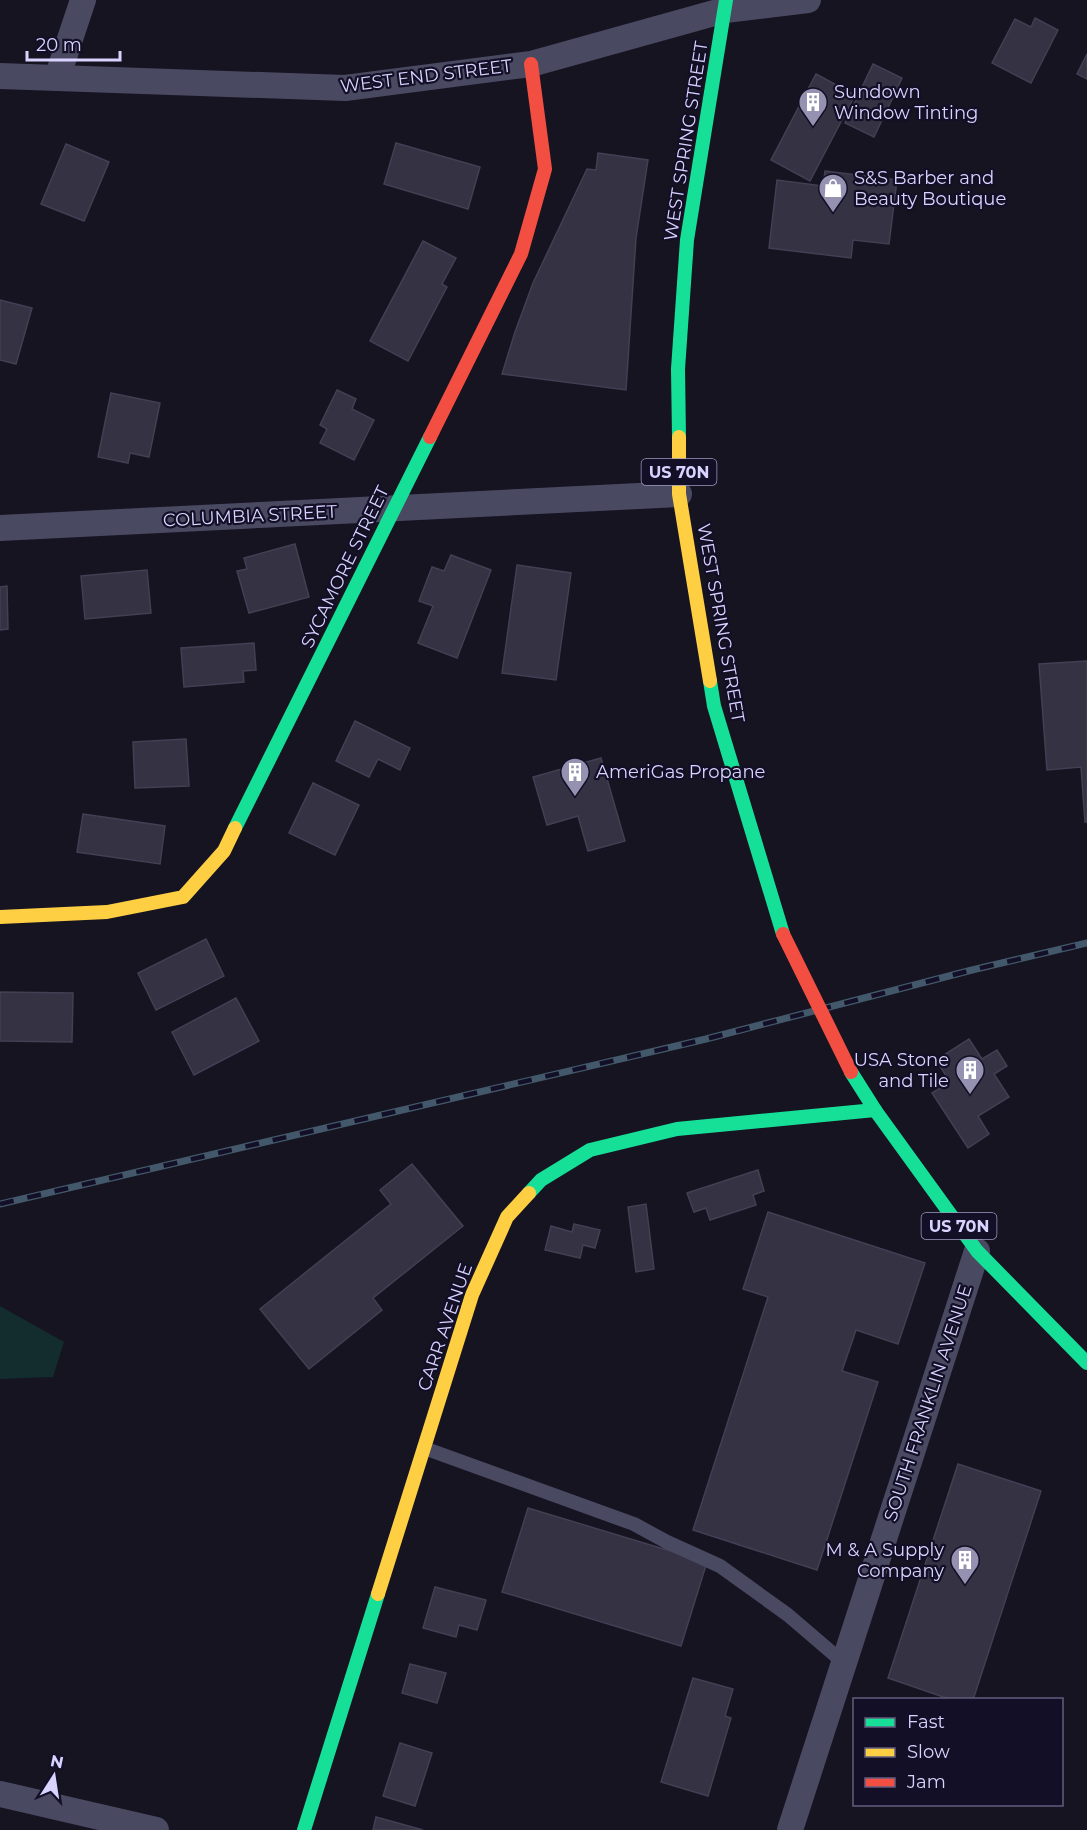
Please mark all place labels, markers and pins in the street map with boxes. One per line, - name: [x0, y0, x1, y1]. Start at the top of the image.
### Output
- place label: Sundown Window Tinting: [834, 81, 978, 124]
- building icon: Sundown Window Tinting: [797, 86, 829, 128]
- place label: S&S Barber and Beauty Boutique: [854, 167, 1006, 210]
- shop icon: S&S Barber and Beauty Boutique: [817, 172, 849, 214]
- building icon: AmeriGas Propane: [559, 756, 591, 798]
- place label: AmeriGas Propane: [596, 761, 766, 783]
- place label: USA Stone and Tile: [854, 1049, 949, 1092]
- building icon: USA Stone and Tile: [954, 1054, 986, 1096]
- place label: M & A Supply Company: [826, 1539, 944, 1582]
- building icon: M & A Supply Company: [949, 1544, 981, 1586]

